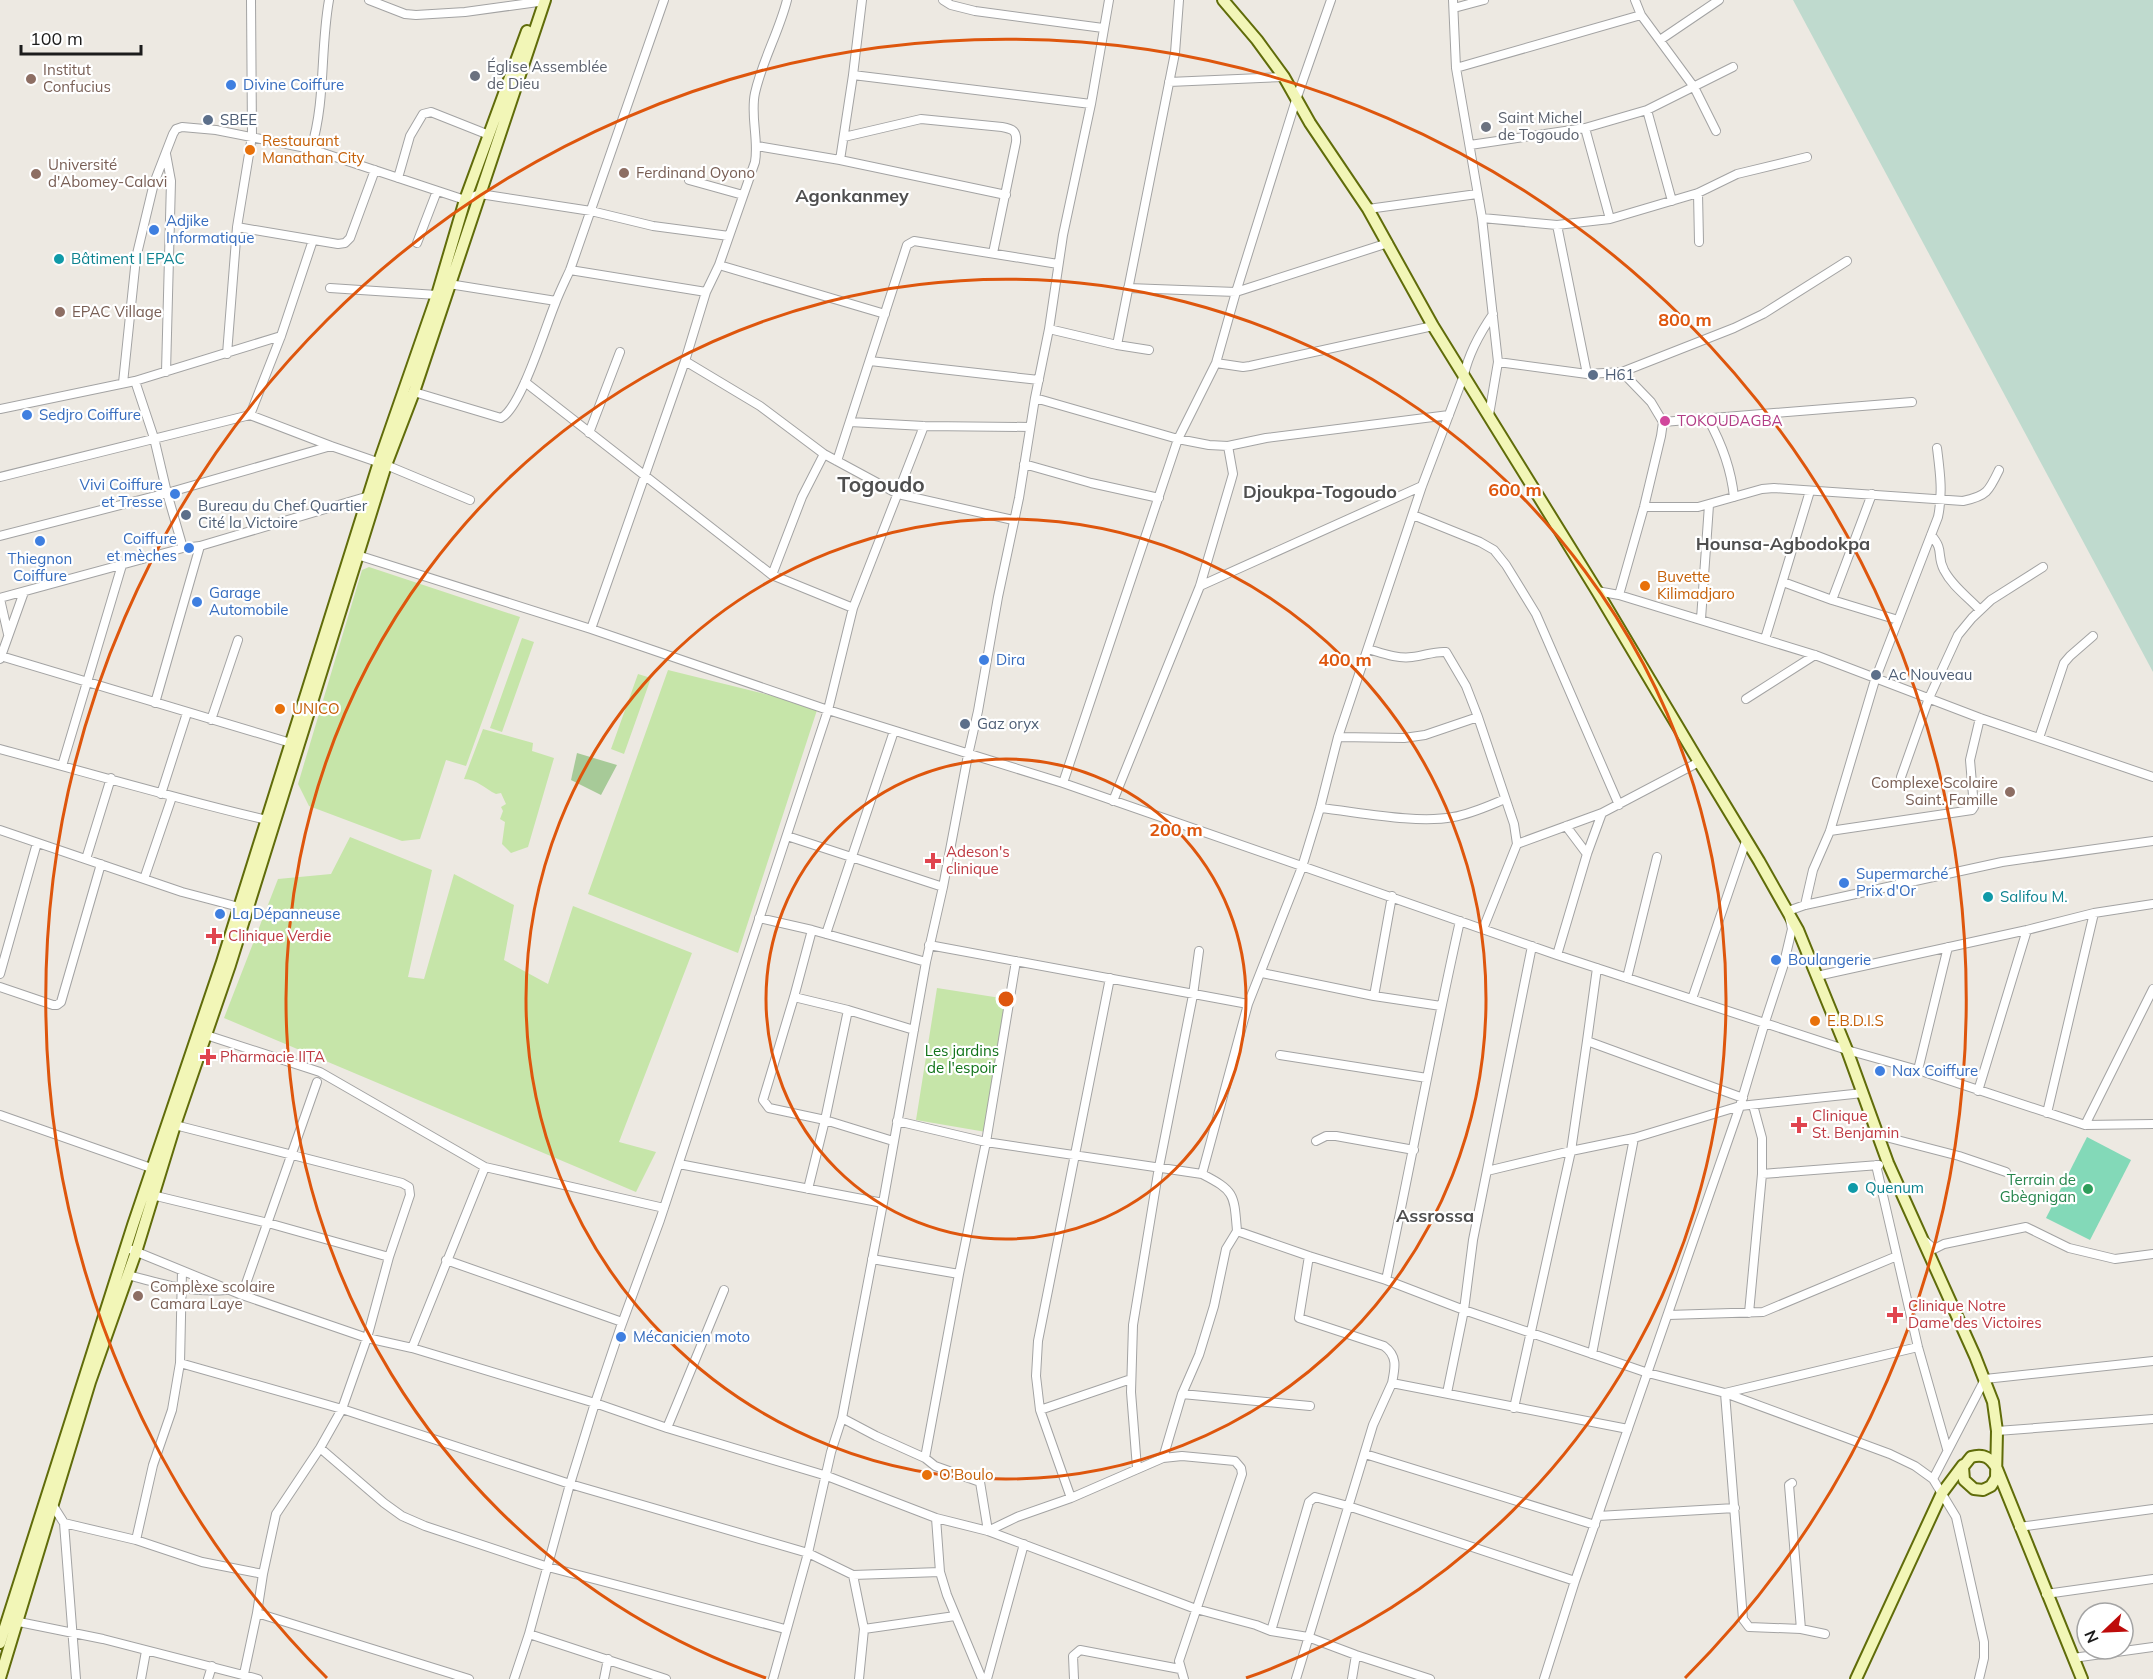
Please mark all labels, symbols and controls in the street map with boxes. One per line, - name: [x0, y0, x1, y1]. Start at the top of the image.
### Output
- scale bar: [21, 18, 141, 56]
- text: 100 m: [30, 27, 83, 50]
- place label: Église Assemblée de Dieu: [487, 57, 608, 93]
- place label: Institut Confucius: [43, 60, 111, 96]
- marker: Église Assemblée de Dieu: [468, 69, 482, 83]
- marker: Institut Confucius: [24, 72, 38, 86]
- place label: Divine Coiffure: [243, 75, 344, 94]
- marker: Divine Coiffure: [224, 78, 238, 92]
- place label: Saint Michel de Togoudo: [1498, 108, 1582, 144]
- place label: SBEE: [220, 110, 257, 129]
- marker: SBEE: [201, 113, 215, 127]
- marker: Saint Michel de Togoudo: [1479, 120, 1493, 134]
- place label: Restaurant Manathan City: [262, 131, 365, 167]
- marker: Restaurant Manathan City: [243, 143, 257, 157]
- place label: Université d'Abomey-Calavi: [48, 155, 167, 191]
- place label: Ferdinand Oyono: [636, 163, 755, 182]
- marker: Ferdinand Oyono: [617, 166, 631, 180]
- marker: Université d'Abomey-Calavi: [29, 167, 43, 181]
- district label: Agonkanmey: [795, 184, 909, 207]
- place label: Adjike Informatique: [166, 211, 254, 247]
- marker: Adjike Informatique: [147, 223, 161, 237]
- place label: Bâtiment I EPAC: [71, 249, 185, 268]
- marker: Bâtiment I EPAC: [52, 252, 66, 266]
- place label: EPAC Village: [72, 302, 162, 321]
- marker: EPAC Village: [53, 305, 67, 319]
- text: 800 m: [1658, 308, 1712, 331]
- place label: H61: [1605, 365, 1635, 384]
- marker: H61: [1586, 368, 1600, 382]
- place label: Sedjro Coiffure: [39, 405, 141, 424]
- marker: Sedjro Coiffure: [20, 408, 34, 422]
- place label: TOKOUDAGBA: [1677, 411, 1783, 430]
- marker: TOKOUDAGBA: [1658, 414, 1672, 428]
- district label: Togoudo: [837, 471, 925, 497]
- place label: Vivi Coiffure et Tresse: [80, 475, 163, 511]
- text: 600 m: [1488, 478, 1542, 501]
- district label: Djoukpa-Togoudo: [1243, 480, 1397, 503]
- marker: Vivi Coiffure et Tresse: [168, 487, 182, 501]
- place label: Bureau du Chef Quartier Cité la Victoire: [198, 496, 368, 532]
- marker: Bureau du Chef Quartier Cité la Victoire: [179, 508, 193, 522]
- place label: Coiffure et mèches: [107, 529, 177, 565]
- district label: Hounsa-Agbodokpa: [1696, 532, 1870, 555]
- marker: Thiegnon Coiffure: [33, 534, 47, 548]
- marker: Coiffure et mèches: [182, 541, 196, 555]
- place label: Thiegnon Coiffure: [8, 549, 72, 585]
- place label: Buvette Kilimadjaro: [1657, 567, 1735, 603]
- marker: Buvette Kilimadjaro: [1638, 579, 1652, 593]
- place label: Garage Automobile: [209, 583, 288, 619]
- marker: Garage Automobile: [190, 595, 204, 609]
- text: 400 m: [1318, 648, 1372, 671]
- place label: Dira: [996, 650, 1025, 669]
- marker: Dira: [977, 653, 991, 667]
- place label: Ac Nouveau: [1888, 665, 1972, 684]
- marker: Ac Nouveau: [1869, 668, 1883, 682]
- place label: UNICO: [292, 699, 340, 718]
- marker: UNICO: [273, 702, 287, 716]
- place label: Gaz oryx: [977, 714, 1039, 733]
- marker: Gaz oryx: [958, 717, 972, 731]
- place label: Complexe Scolaire Saint. Famille: [1871, 773, 1998, 809]
- marker: Complexe Scolaire Saint. Famille: [2003, 785, 2017, 799]
- text: 200 m: [1149, 818, 1203, 841]
- place label: Adeson's clinique: [946, 842, 1010, 878]
- marker: Adeson's clinique: [924, 852, 942, 870]
- place label: Supermarché Prix d'Or: [1856, 864, 1949, 900]
- marker: Supermarché Prix d'Or: [1837, 876, 1851, 890]
- place label: Salifou M.: [2000, 887, 2068, 906]
- marker: Salifou M.: [1981, 890, 1995, 904]
- place label: La Dépanneuse: [232, 904, 340, 923]
- marker: La Dépanneuse: [213, 907, 227, 921]
- place label: Clinique Verdie: [228, 926, 331, 945]
- marker: Clinique Verdie: [205, 927, 223, 945]
- place label: Boulangerie: [1788, 950, 1871, 969]
- marker: Boulangerie: [1769, 953, 1783, 967]
- centre of rings: [996, 989, 1016, 1009]
- place label: E.B.D.I.S: [1827, 1011, 1884, 1030]
- marker: E.B.D.I.S: [1808, 1014, 1822, 1028]
- park label: Les jardins de l'espoir: [925, 1041, 999, 1077]
- place label: Pharmacie IITA: [220, 1047, 325, 1066]
- marker: Pharmacie IITA: [201, 1050, 215, 1064]
- place label: Nax Coiffure: [1892, 1061, 1978, 1080]
- marker: Nax Coiffure: [1873, 1064, 1887, 1078]
- place label: Clinique St. Benjamin: [1812, 1106, 1899, 1142]
- marker: Clinique St. Benjamin: [1790, 1116, 1808, 1134]
- place label: Terrain de Gbègnigan: [2000, 1170, 2076, 1206]
- place label: Quenum: [1865, 1178, 1924, 1197]
- marker: Quenum: [1846, 1181, 1860, 1195]
- marker: Terrain de Gbègnigan: [2081, 1182, 2095, 1196]
- district label: Assrossa: [1396, 1204, 1474, 1227]
- place label: Complèxe scolaire Camara Laye: [150, 1277, 275, 1313]
- marker: Complèxe scolaire Camara Laye: [131, 1289, 145, 1303]
- place label: Clinique Notre Dame des Victoires: [1908, 1296, 2042, 1332]
- marker: Clinique Notre Dame des Victoires: [1886, 1306, 1904, 1324]
- place label: Mécanicien moto: [633, 1327, 750, 1346]
- marker: Mécanicien moto: [614, 1330, 628, 1344]
- place label: O'Boulo: [939, 1465, 993, 1484]
- marker: O'Boulo: [920, 1468, 934, 1482]
- north arrow: [2075, 1601, 2135, 1661]
- text: N: [2080, 1627, 2103, 1646]

